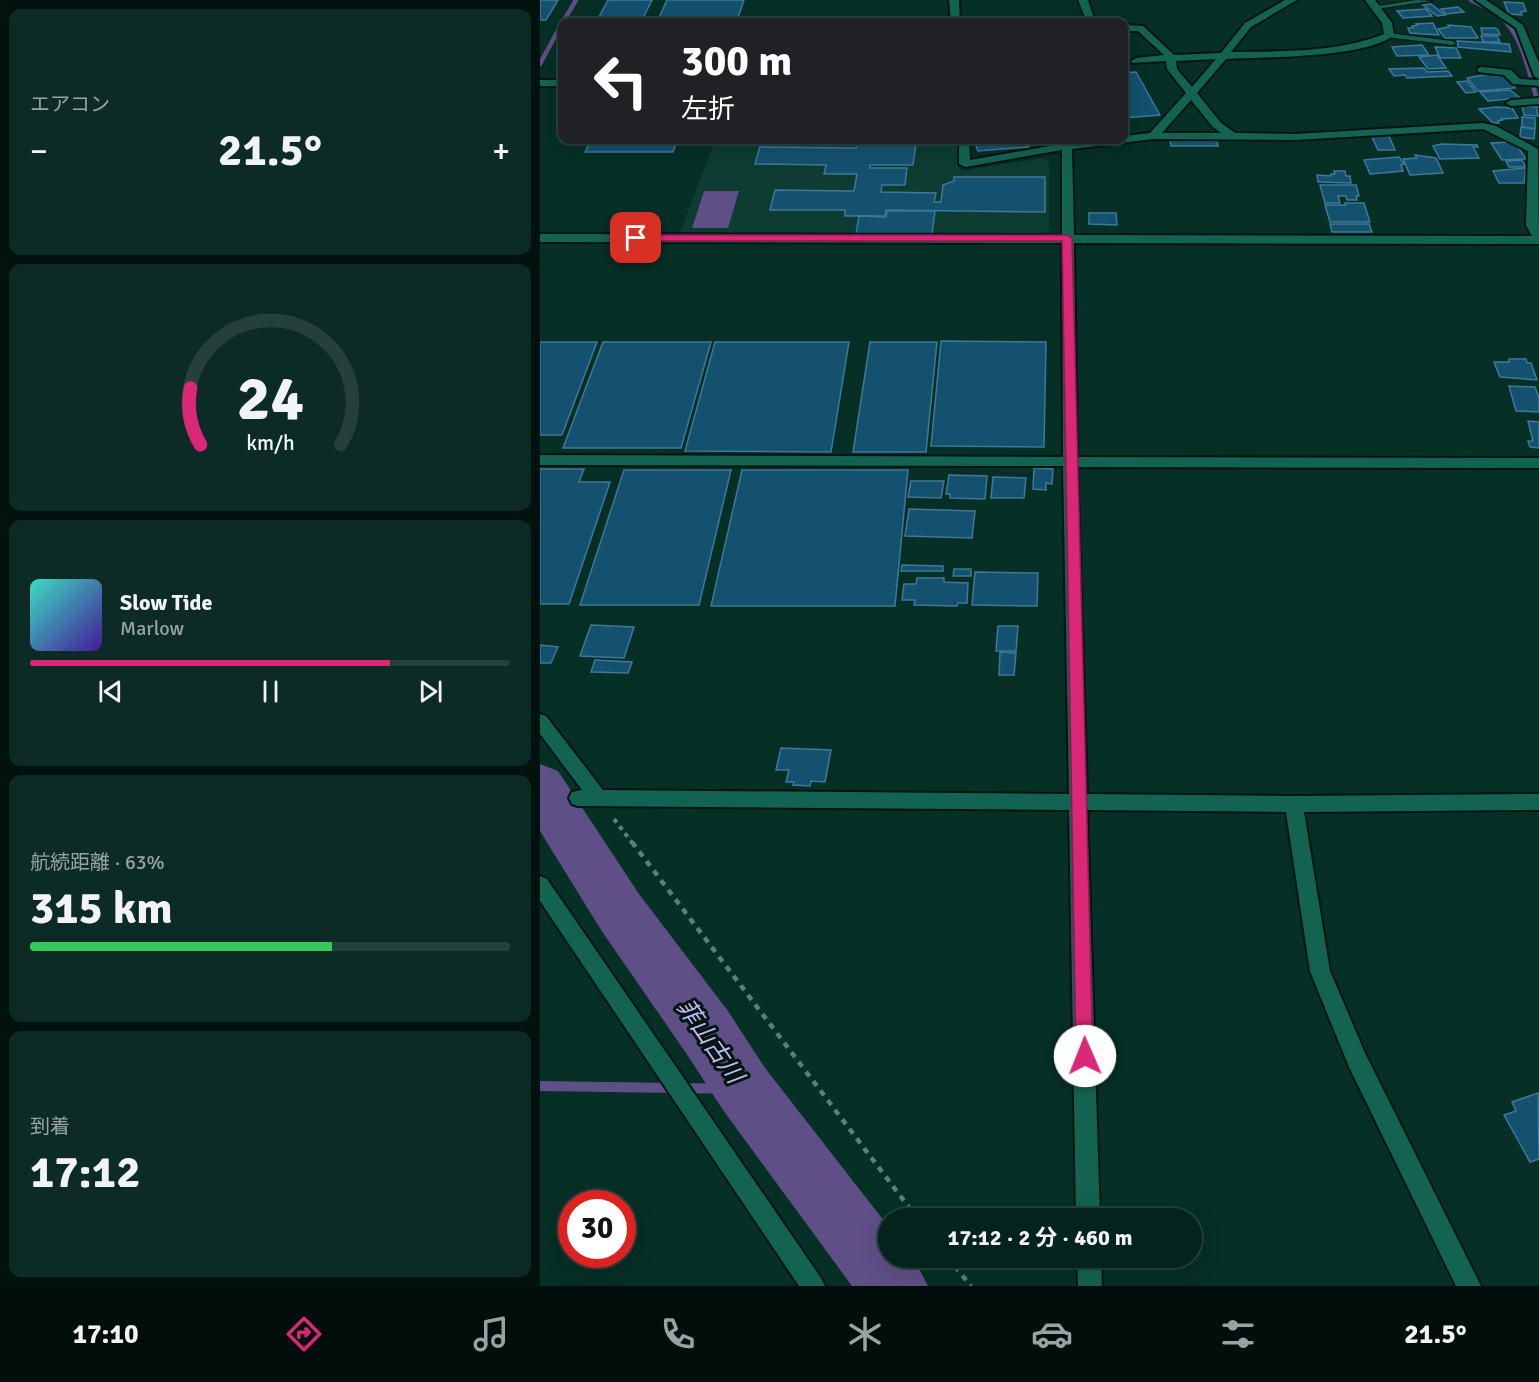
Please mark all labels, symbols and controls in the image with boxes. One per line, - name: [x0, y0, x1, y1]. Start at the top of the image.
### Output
- text: 300 m: [681, 36, 792, 87]
- icon: left: [582, 42, 660, 120]
- text: エアコン: [30, 92, 110, 117]
- text: 左折: [681, 93, 735, 126]
- text: 21.5°: [218, 123, 322, 178]
- text: −: [30, 131, 48, 172]
- text: +: [492, 131, 510, 172]
- pin: [610, 212, 661, 263]
- icon: arrive: [619, 221, 652, 254]
- text: 24: [236, 360, 304, 437]
- text: km/h: [246, 430, 294, 456]
- text: Slow Tide: [120, 589, 212, 616]
- text: Marlow: [120, 616, 184, 641]
- icon: previous: [94, 675, 127, 708]
- icon: pause: [254, 675, 287, 708]
- icon: next: [414, 675, 447, 708]
- text: 航続距離 · 63%: [30, 850, 165, 875]
- text: 315 km: [30, 881, 173, 936]
- water label: 菲山古川: [670, 993, 752, 1091]
- position arrow: [1053, 1024, 1117, 1088]
- text: 到着: [30, 1114, 70, 1139]
- text: 17:12: [30, 1145, 140, 1200]
- speed limit sign: 30: [558, 1190, 636, 1268]
- text: 17:12 · 2 分 · 460 m: [948, 1224, 1132, 1251]
- icon: directions: [283, 1313, 325, 1355]
- icon: music: [470, 1313, 512, 1355]
- icon: phone: [657, 1313, 699, 1355]
- icon: climate: [844, 1313, 886, 1355]
- icon: car: [1031, 1313, 1073, 1355]
- icon: filters: [1217, 1313, 1259, 1355]
- text: 17:10: [72, 1318, 139, 1351]
- text: 21.5°: [1404, 1318, 1467, 1351]

